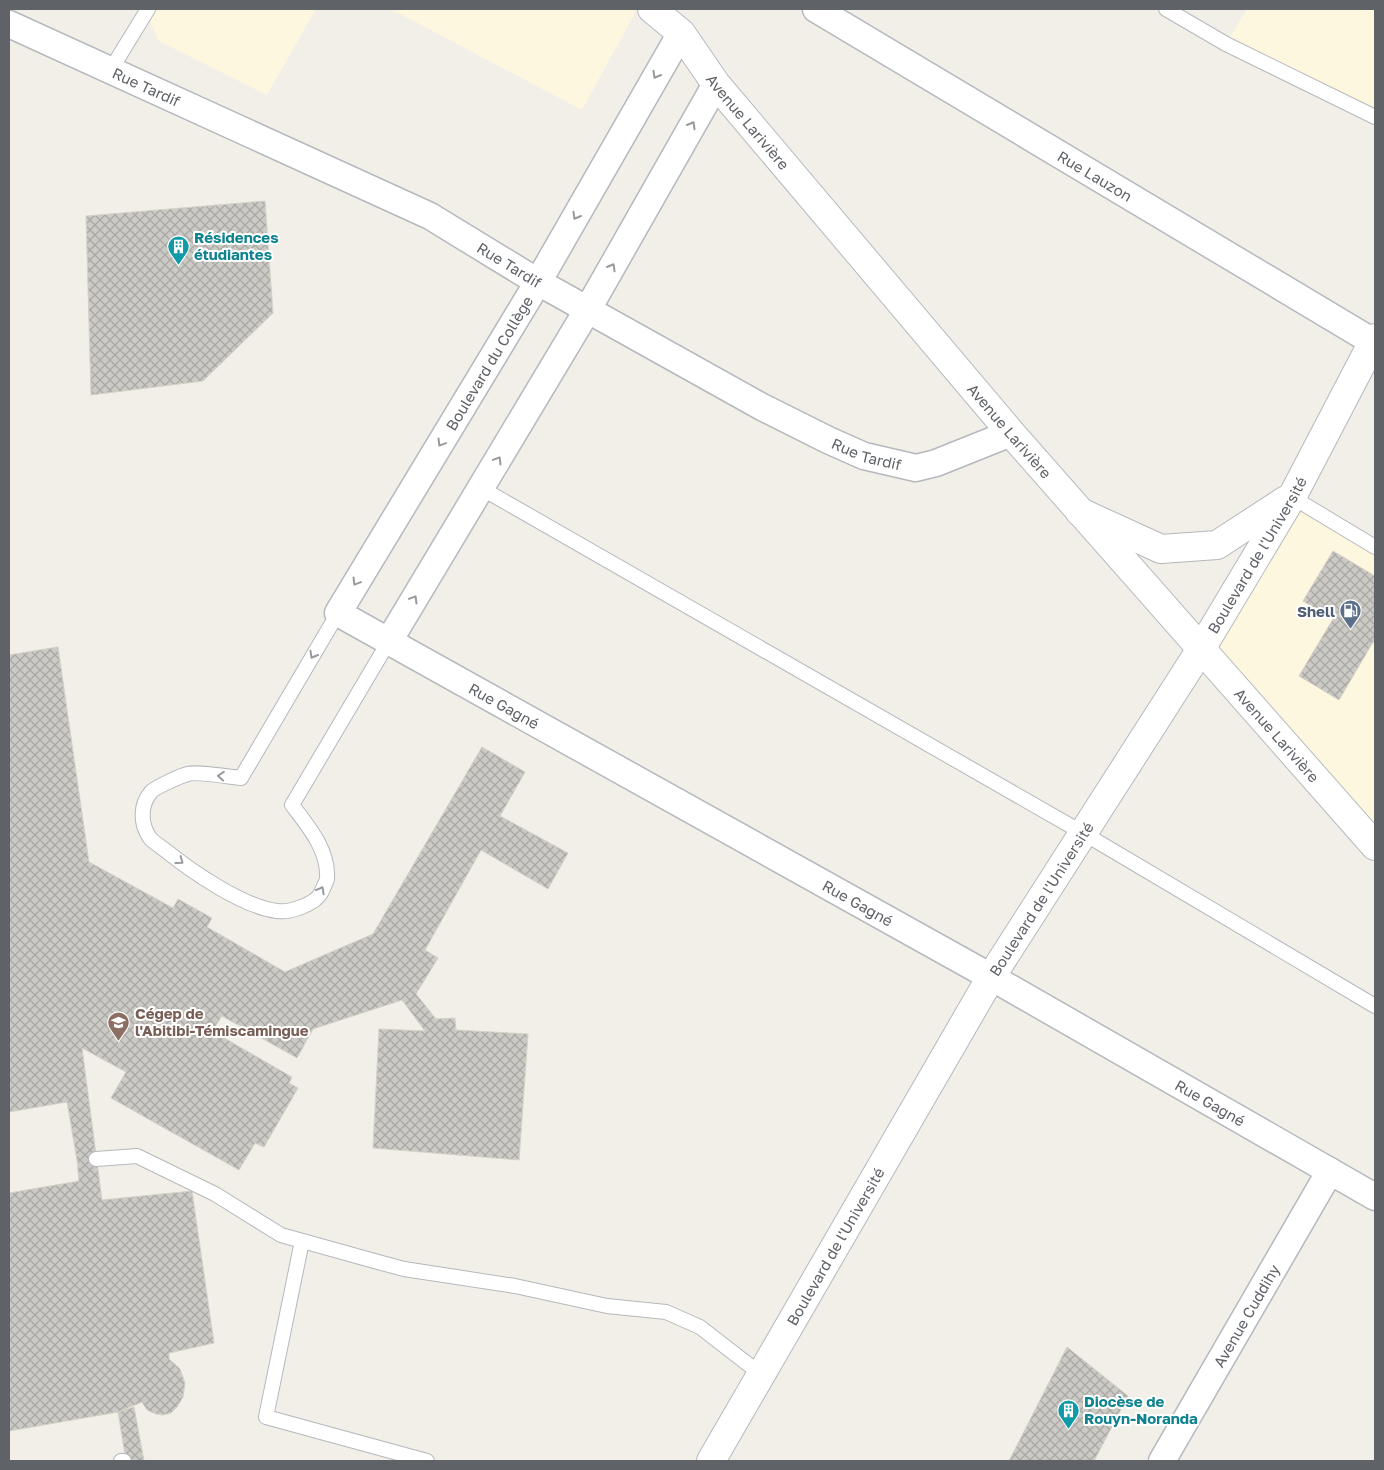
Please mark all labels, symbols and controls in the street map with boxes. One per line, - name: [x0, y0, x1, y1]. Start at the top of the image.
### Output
- street label: Rue Tardif: [110, 63, 184, 110]
- one-way arrow: [653, 70, 663, 79]
- street label: Avenue Larivière: [703, 71, 794, 173]
- one-way arrow: [686, 122, 696, 131]
- street label: Rue Lauzon: [1054, 147, 1136, 205]
- one-way arrow: [572, 211, 582, 220]
- place label: Résidences étudiantes: [194, 228, 279, 263]
- building icon: Résidences étudiantes: [166, 234, 190, 265]
- street label: Rue Tardif: [474, 238, 545, 292]
- one-way arrow: [605, 263, 615, 272]
- street label: Boulevard du Collège: [442, 292, 536, 433]
- street label: Avenue Larivière: [964, 380, 1056, 482]
- street label: Rue Tardif: [829, 434, 904, 473]
- one-way arrow: [437, 438, 447, 447]
- one-way arrow: [491, 457, 501, 466]
- street label: Boulevard de l'Université: [1203, 473, 1310, 637]
- one-way arrow: [353, 577, 363, 586]
- one-way arrow: [407, 596, 417, 605]
- fuel station icon: Shell: [1339, 599, 1363, 630]
- place label: Shell: [1297, 602, 1335, 620]
- one-way arrow: [310, 649, 320, 658]
- street label: Rue Gagné: [466, 679, 543, 732]
- street label: Avenue Larivière: [1231, 684, 1324, 786]
- one-way arrow: [217, 771, 225, 782]
- street label: Boulevard de l'Université: [985, 818, 1097, 979]
- one-way arrow: [174, 855, 184, 864]
- street label: Rue Gagné: [820, 876, 896, 930]
- one-way arrow: [315, 886, 325, 895]
- place label: Cégep de l'Abitibi-Témiscamingue: [135, 1004, 309, 1039]
- school or university icon: Cégep de l'Abitibi-Témiscamingue: [107, 1010, 131, 1041]
- street label: Rue Gagné: [1172, 1075, 1249, 1130]
- street label: Boulevard de l'Université: [783, 1164, 888, 1328]
- street label: Avenue Cuddihy: [1209, 1260, 1283, 1370]
- place label: Diocèse de Rouyn-Noranda: [1084, 1392, 1198, 1427]
- building icon: Diocèse de Rouyn-Noranda: [1056, 1398, 1080, 1429]

